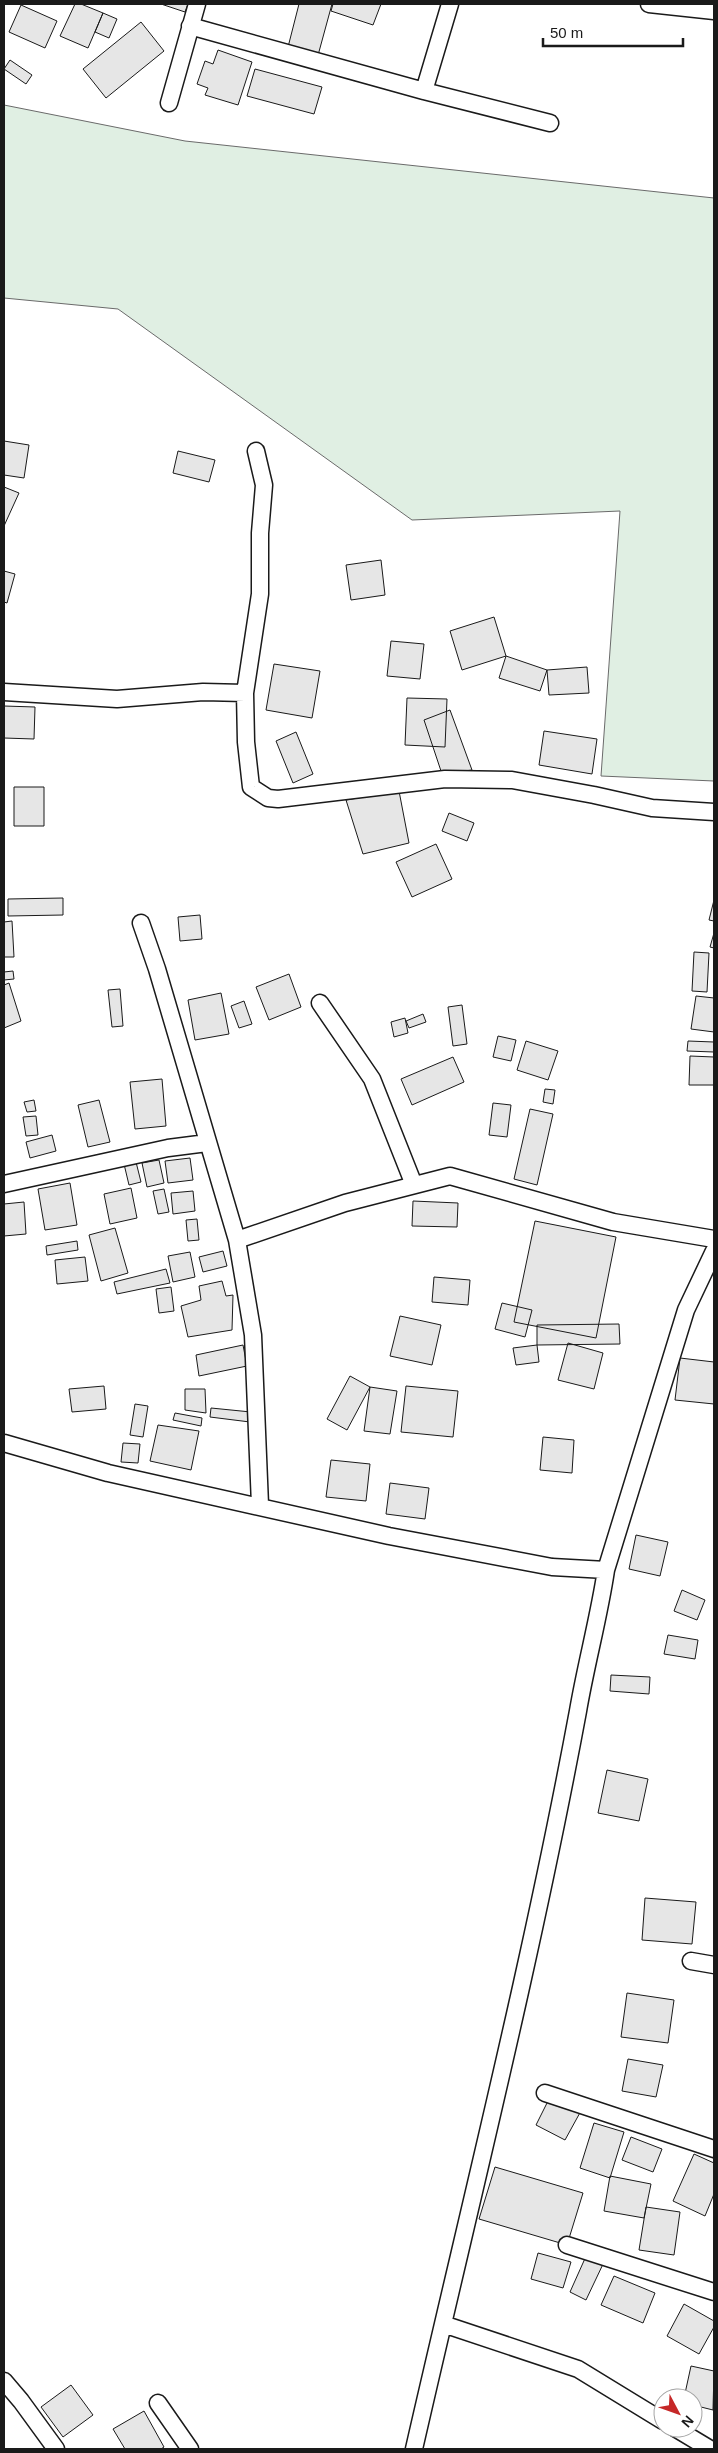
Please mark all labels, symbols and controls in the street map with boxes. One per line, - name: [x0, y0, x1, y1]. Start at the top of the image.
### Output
- scale bar: [543, 15, 683, 47]
- text: 50 m: [550, 24, 583, 41]
- north arrow: [653, 2388, 703, 2438]
- text: N: [678, 2412, 697, 2431]

